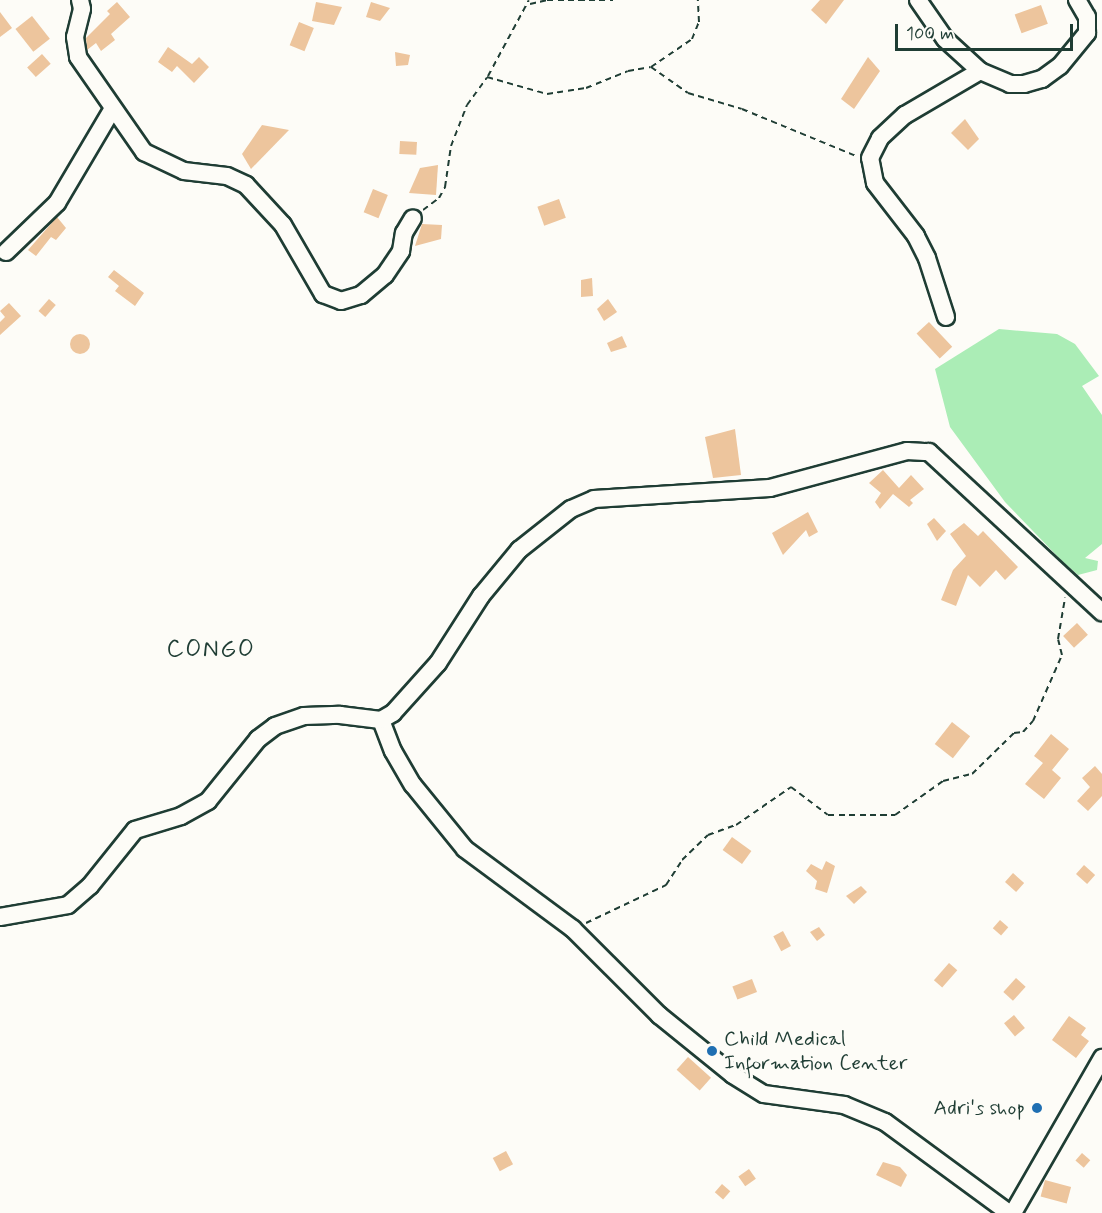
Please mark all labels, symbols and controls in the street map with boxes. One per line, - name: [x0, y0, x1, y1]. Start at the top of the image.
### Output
- scale bar: [898, 12, 1076, 50]
- text: 100 m: [906, 22, 954, 46]
- district label: CONGO: [166, 636, 256, 664]
- place label: Child Medical Information Center: [724, 1026, 904, 1076]
- marker: Child Medical Information Center: [705, 1044, 719, 1058]
- place label: Adri's shop: [934, 1095, 1025, 1121]
- marker: Adri's shop: [1030, 1101, 1044, 1115]

